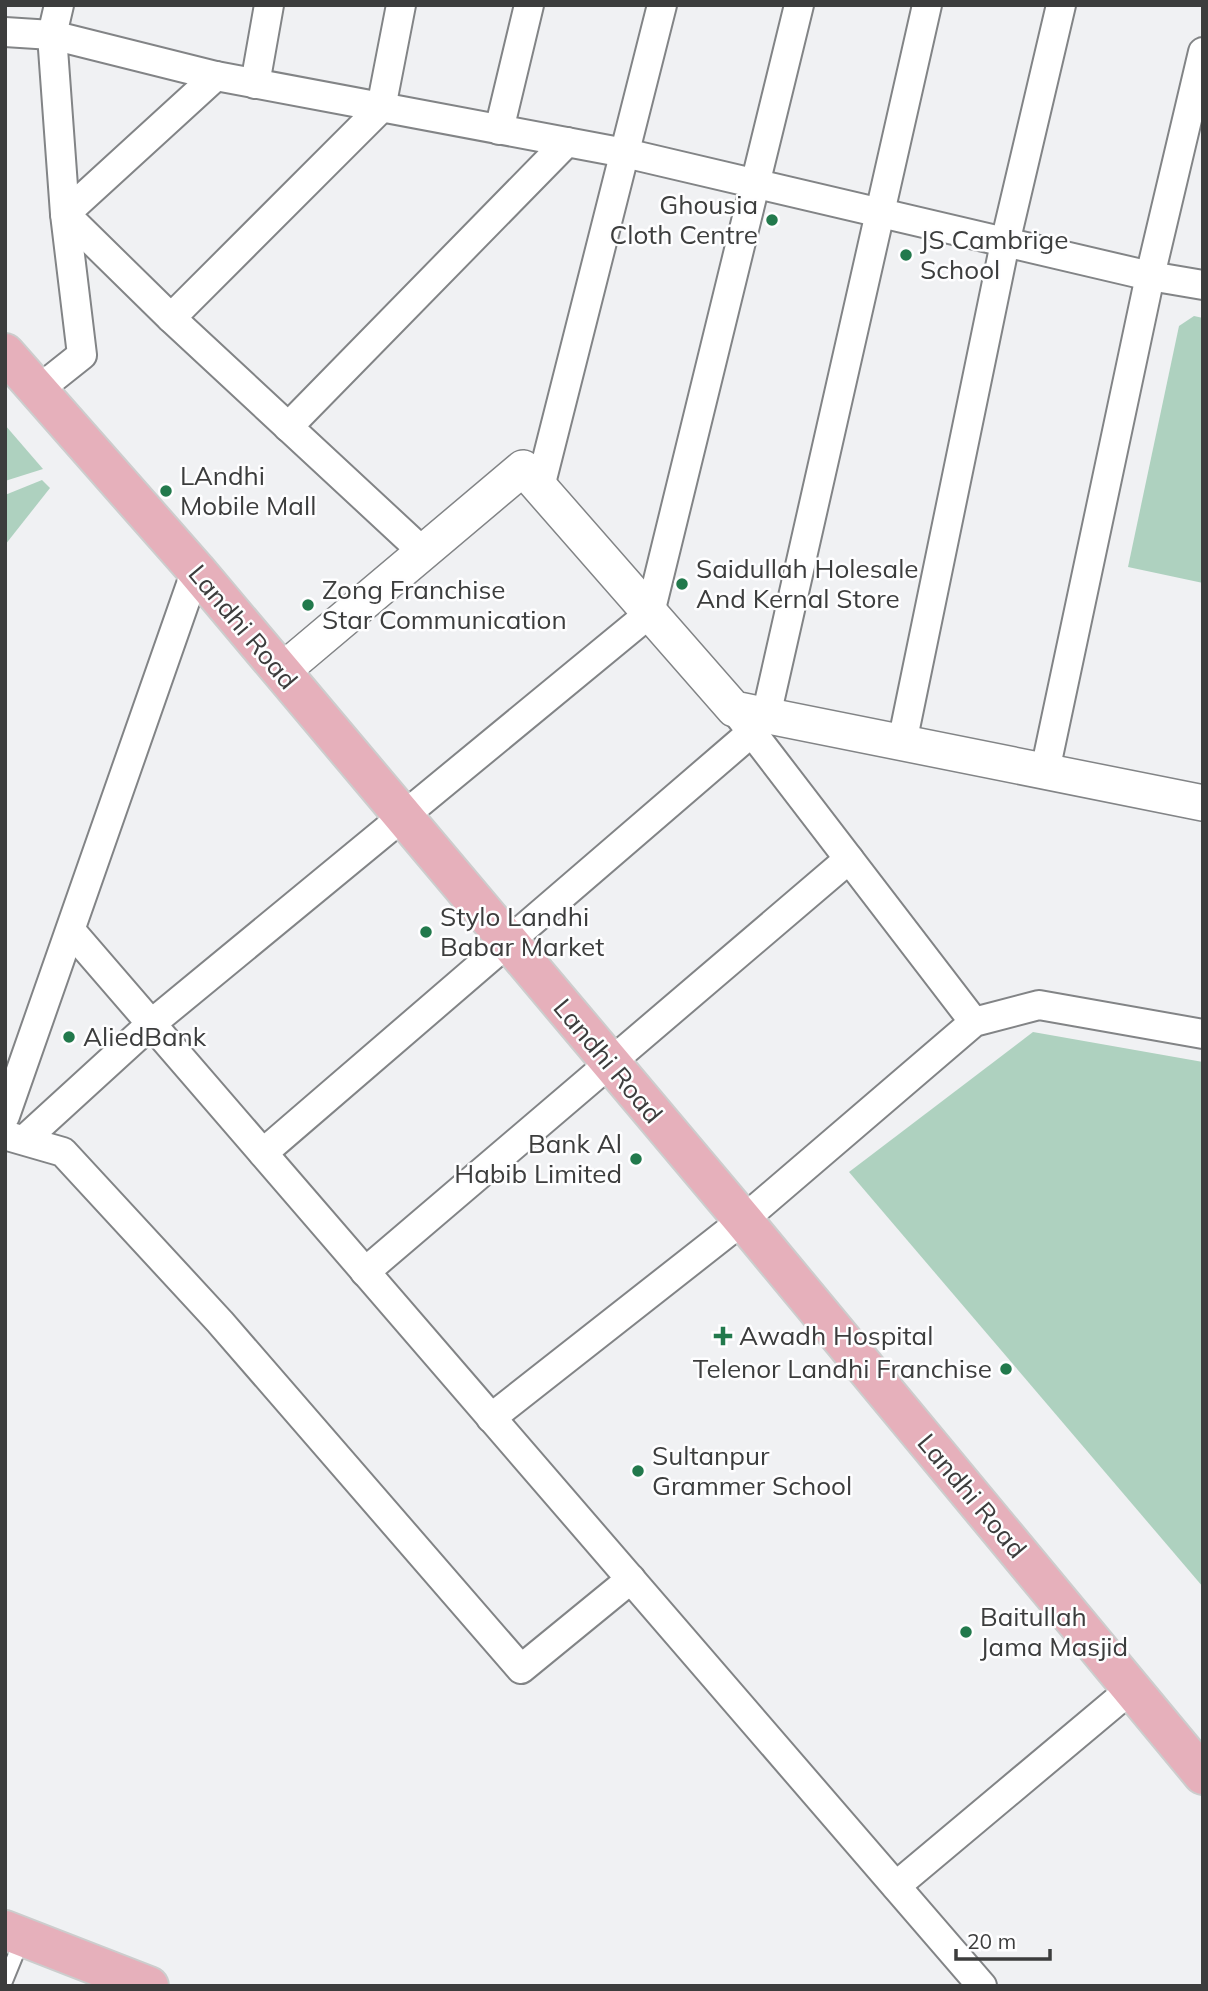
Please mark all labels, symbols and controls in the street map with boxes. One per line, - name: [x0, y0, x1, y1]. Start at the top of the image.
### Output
- place label: Ghousia Cloth Centre: [609, 188, 758, 251]
- marker: Ghousia Cloth Centre: [764, 212, 780, 228]
- place label: JS Cambrige School: [920, 223, 1068, 286]
- marker: JS Cambrige School: [898, 247, 914, 263]
- place label: LAndhi Mobile Mall: [180, 459, 316, 522]
- marker: LAndhi Mobile Mall: [158, 483, 174, 499]
- place label: Saidullah Holesale And Kernal Store: [696, 552, 919, 615]
- street label: Landhi Road: [182, 558, 305, 696]
- place label: Zong Franchise Star Communication: [322, 573, 567, 636]
- marker: Saidullah Holesale And Kernal Store: [674, 576, 690, 592]
- marker: Zong Franchise Star Communication: [300, 597, 316, 613]
- place label: Stylo Landhi Babar Market: [440, 900, 604, 963]
- marker: Stylo Landhi Babar Market: [418, 924, 434, 940]
- street label: Landhi Road: [547, 992, 670, 1130]
- place label: AliedBank: [83, 1020, 207, 1053]
- marker: AliedBank: [61, 1029, 77, 1045]
- place label: Bank Al Habib Limited: [454, 1127, 622, 1190]
- marker: Bank Al Habib Limited: [628, 1151, 644, 1167]
- place label: Awadh Hospital: [739, 1319, 933, 1352]
- marker: Awadh Hospital: [713, 1326, 733, 1346]
- place label: Telenor Landhi Franchise: [693, 1352, 992, 1385]
- marker: Telenor Landhi Franchise: [998, 1361, 1014, 1377]
- street label: Landhi Road: [911, 1427, 1034, 1565]
- place label: Sultanpur Grammer School: [652, 1439, 852, 1502]
- marker: Sultanpur Grammer School: [630, 1463, 646, 1479]
- place label: Baitullah Jama Masjid: [980, 1600, 1128, 1663]
- marker: Baitullah Jama Masjid: [958, 1624, 974, 1640]
- scale bar: [956, 1918, 1050, 1962]
- text: 20 m: [967, 1928, 1016, 1954]

